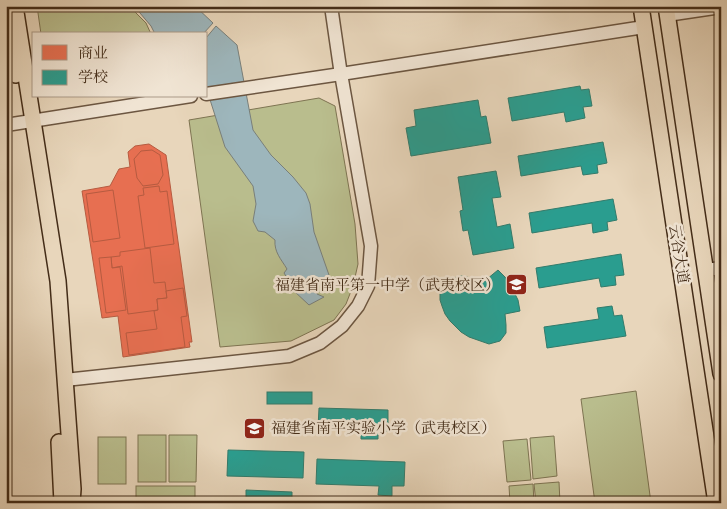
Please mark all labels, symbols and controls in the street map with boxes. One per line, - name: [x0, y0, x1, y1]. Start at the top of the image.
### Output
- legend: [32, 32, 208, 98]
- text: 商业: [78, 44, 108, 63]
- text: 学校: [78, 68, 108, 87]
- street label: 云谷大道: [664, 223, 693, 285]
- school or university icon: 福建省南平第一中学（武夷校区）: [504, 273, 528, 297]
- place label: 福建省南平第一中学（武夷校区）: [275, 276, 500, 295]
- school or university icon: 福建省南平实验小学（武夷校区）: [243, 416, 267, 440]
- place label: 福建省南平实验小学（武夷校区）: [271, 419, 496, 438]

